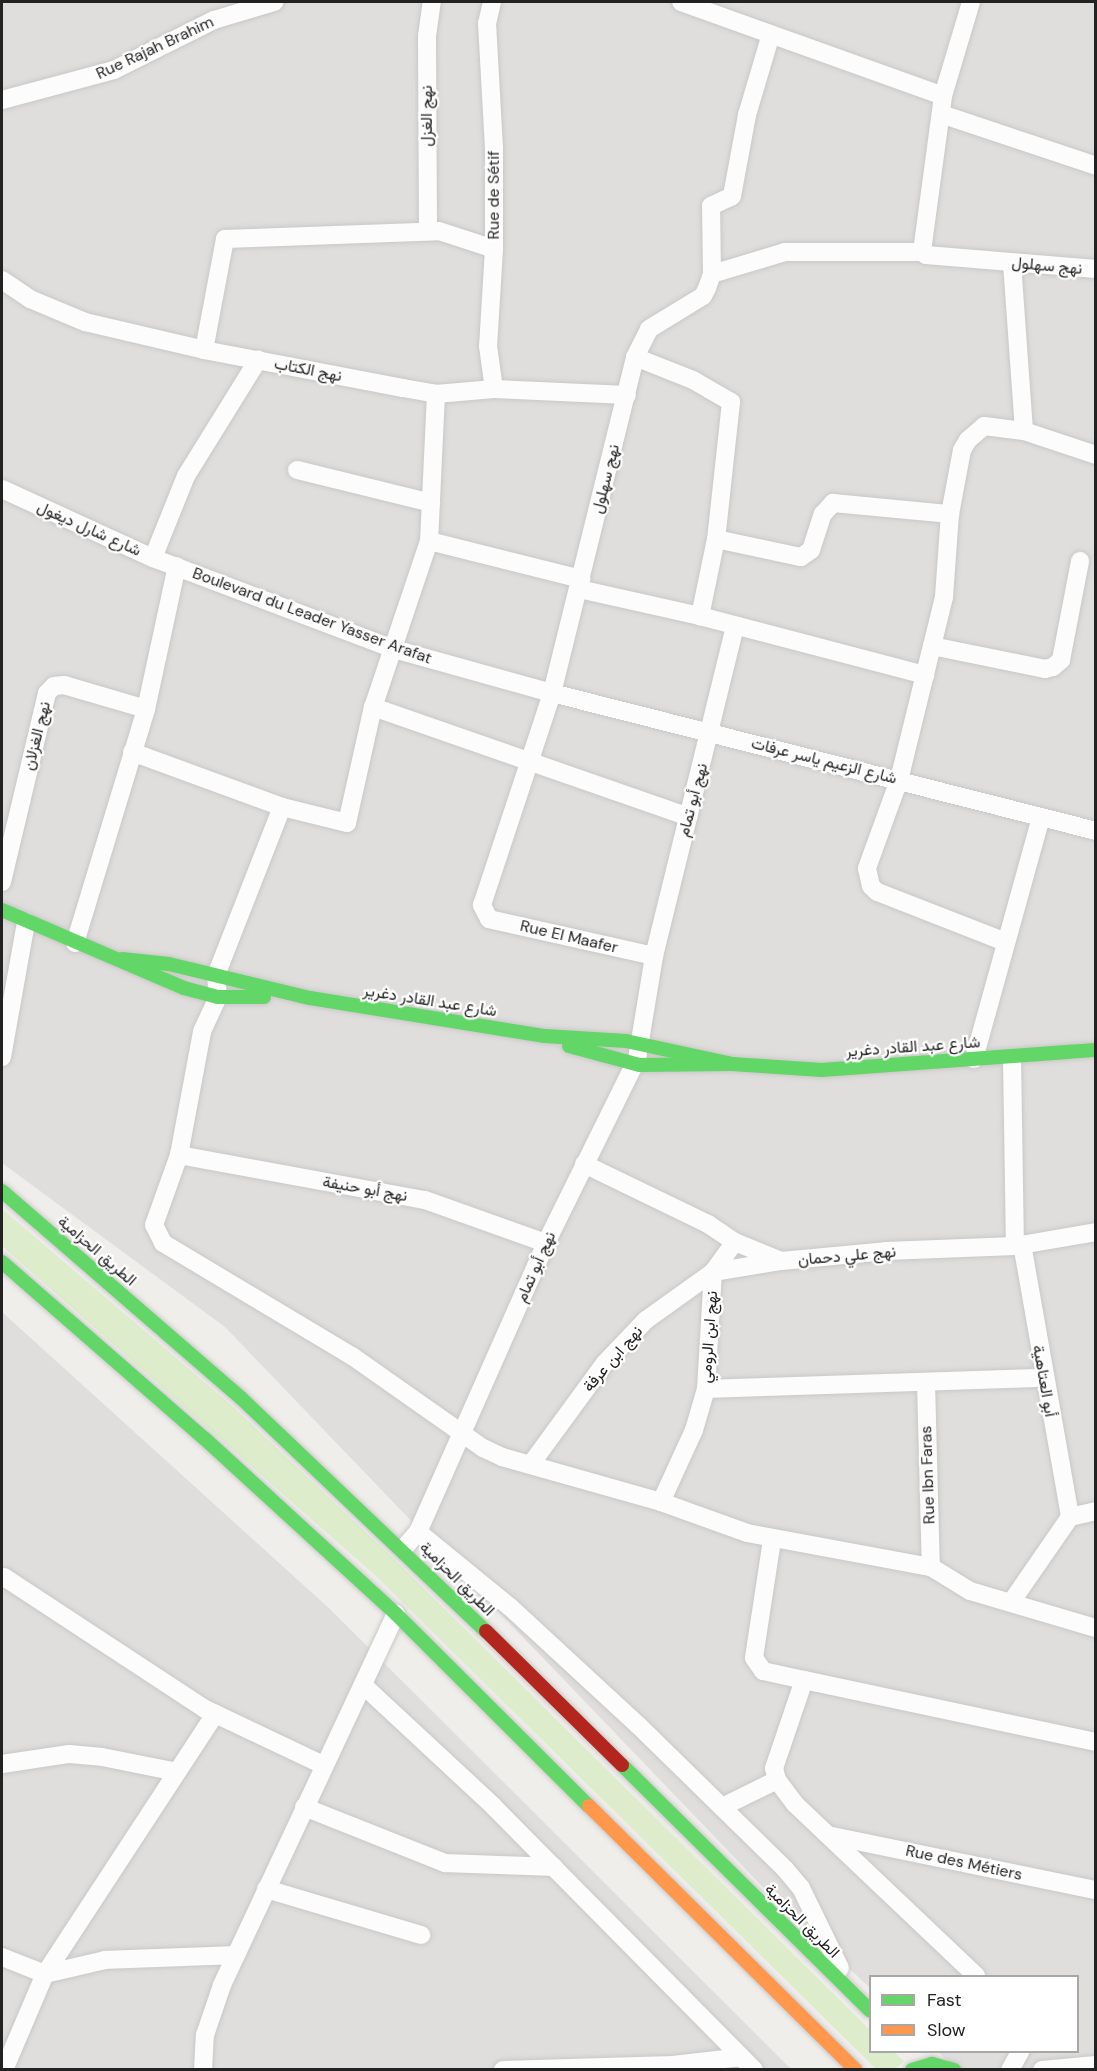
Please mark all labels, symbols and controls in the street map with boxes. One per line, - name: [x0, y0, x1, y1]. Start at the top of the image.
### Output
- street label: Rue Rajah Brahim: [93, 12, 217, 84]
- street label: نهج الغزل: [417, 85, 437, 147]
- street label: Rue de Sétif: [484, 150, 504, 240]
- street label: نهج سهلول: [1011, 253, 1083, 279]
- street label: نهج الكتاب: [273, 354, 343, 386]
- street label: نهج سهلول: [588, 442, 624, 516]
- street label: شارع شارل ديغول: [34, 497, 144, 561]
- street label: Boulevard du Leader Yasser Arafat: [190, 564, 434, 668]
- street label: نهج الغزلان: [19, 700, 55, 772]
- street label: شارع الزعيم ياسر عرفات: [749, 734, 899, 788]
- street label: نهج أبو تمام: [674, 761, 712, 839]
- street label: Rue El Maafer: [518, 916, 620, 958]
- street label: شارع عبد القادر دغرير: [362, 981, 498, 1021]
- street label: شارع عبد القادر دغرير: [845, 1033, 981, 1061]
- street label: نهج أبو حنيفة: [321, 1172, 409, 1206]
- street label: الطريق الحزامية: [54, 1212, 140, 1290]
- street label: نهج أبو تمام: [512, 1229, 560, 1305]
- street label: نهج علي دحمان: [797, 1242, 897, 1270]
- street label: نهج ابن الرومي: [696, 1290, 722, 1384]
- street label: نهج ابن عرفة: [579, 1322, 647, 1396]
- street label: أبو العتاهية: [1028, 1343, 1060, 1419]
- street label: Rue Ibn Faras: [917, 1425, 939, 1525]
- street label: الطريق الحزامية: [416, 1538, 498, 1620]
- street label: Rue des Métiers: [904, 1841, 1024, 1885]
- street label: الطريق الحزامية: [761, 1880, 843, 1962]
- legend: [869, 1975, 1079, 2053]
- text: Fast: [927, 1988, 962, 2012]
- text: Slow: [927, 2018, 966, 2042]

